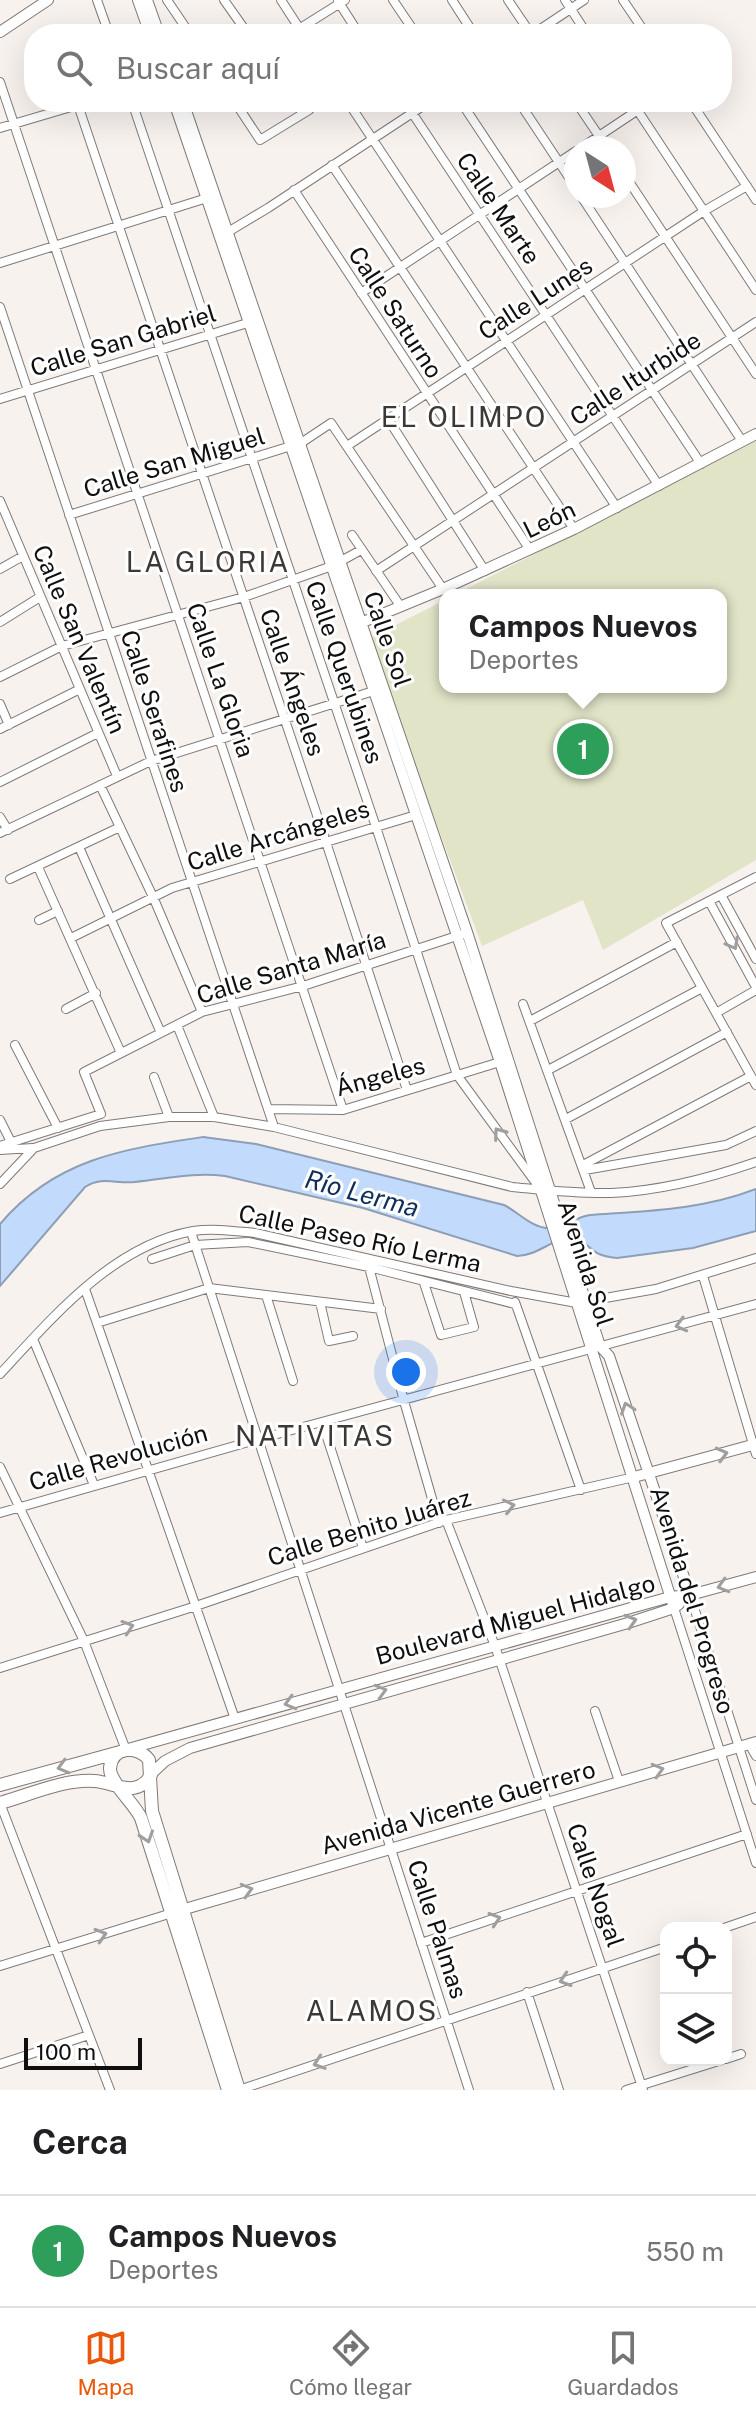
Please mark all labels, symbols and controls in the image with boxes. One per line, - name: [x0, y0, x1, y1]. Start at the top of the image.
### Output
- search box: [24, 24, 732, 112]
- icon: search: [52, 46, 96, 90]
- text: Buscar aquí: [116, 50, 280, 86]
- north arrow: [564, 136, 636, 208]
- street label: Calle Marte: [451, 147, 547, 269]
- street label: Calle Saturno: [343, 241, 449, 383]
- street label: Calle Lunes: [473, 251, 597, 345]
- street label: Calle San Gabriel: [27, 298, 219, 382]
- street label: Calle Iturbide: [564, 325, 706, 431]
- district label: EL OLIMPO: [381, 400, 547, 433]
- street label: Calle San Miguel: [80, 421, 268, 503]
- street label: León: [518, 494, 580, 544]
- street label: Calle San Valentín: [28, 541, 132, 737]
- district label: LA GLORIA: [126, 545, 290, 578]
- street label: Calle Querubines: [301, 577, 389, 767]
- street label: Calle Sol: [359, 587, 417, 691]
- popup: [439, 589, 727, 693]
- street label: Calle La Gloria: [181, 599, 261, 761]
- street label: Calle Ángeles: [255, 605, 331, 759]
- text: Campos Nuevos: [468, 608, 698, 644]
- street label: Calle Serafines: [116, 626, 194, 796]
- text: Deportes: [468, 644, 579, 675]
- pin: 1: [557, 719, 609, 779]
- street label: Calle Arcángeles: [183, 794, 373, 876]
- street label: Calle Santa María: [193, 925, 389, 1009]
- one-way arrow: [723, 935, 738, 950]
- street label: Ángeles: [332, 1051, 428, 1101]
- one-way arrow: [494, 1127, 509, 1141]
- water label: Río Lerma: [302, 1163, 422, 1223]
- street label: Avenida Sol: [552, 1196, 620, 1330]
- street label: Calle Paseo Río Lerma: [236, 1199, 484, 1277]
- one-way arrow: [674, 1315, 688, 1332]
- your location: [386, 1352, 426, 1392]
- one-way arrow: [620, 1402, 637, 1416]
- street label: Calle Revolución: [26, 1418, 210, 1496]
- district label: NATIVITAS: [235, 1419, 395, 1452]
- one-way arrow: [714, 1446, 728, 1463]
- street label: Calle Benito Juárez: [264, 1483, 474, 1571]
- street label: Avenida del Progreso: [645, 1483, 741, 1717]
- one-way arrow: [501, 1498, 515, 1515]
- street label: Boulevard Miguel Hidalgo: [372, 1568, 658, 1670]
- one-way arrow: [716, 1577, 730, 1593]
- one-way arrow: [624, 1614, 638, 1630]
- one-way arrow: [120, 1621, 134, 1637]
- one-way arrow: [373, 1684, 387, 1701]
- one-way arrow: [284, 1694, 298, 1710]
- street label: Avenida Vicente Guerrero: [318, 1754, 598, 1860]
- one-way arrow: [57, 1758, 71, 1775]
- one-way arrow: [650, 1763, 664, 1780]
- street label: Calle Nogal: [562, 1819, 630, 1951]
- one-way arrow: [138, 1829, 154, 1843]
- street label: Calle Palmas: [402, 1856, 474, 2002]
- one-way arrow: [239, 1883, 253, 1899]
- one-way arrow: [488, 1912, 502, 1928]
- map controls: [660, 1922, 732, 2066]
- button: locate: [660, 1922, 732, 1994]
- one-way arrow: [94, 1928, 108, 1944]
- one-way arrow: [559, 1971, 573, 1987]
- district label: ALAMOS: [306, 1994, 438, 2027]
- button: layers: [660, 1994, 732, 2066]
- scale bar: [24, 2034, 142, 2070]
- text: 100 m: [36, 2039, 96, 2065]
- one-way arrow: [313, 2053, 327, 2069]
- text: Cerca: [32, 2122, 128, 2162]
- text: Campos Nuevos: [108, 2218, 337, 2254]
- text: 1: [52, 2236, 64, 2267]
- text: 550 m: [646, 2236, 724, 2267]
- text: Deportes: [108, 2254, 218, 2285]
- tab: Mapa: [77, 2326, 134, 2400]
- tab: Cómo llegar: [289, 2326, 412, 2400]
- tab: Guardados: [567, 2326, 679, 2400]

